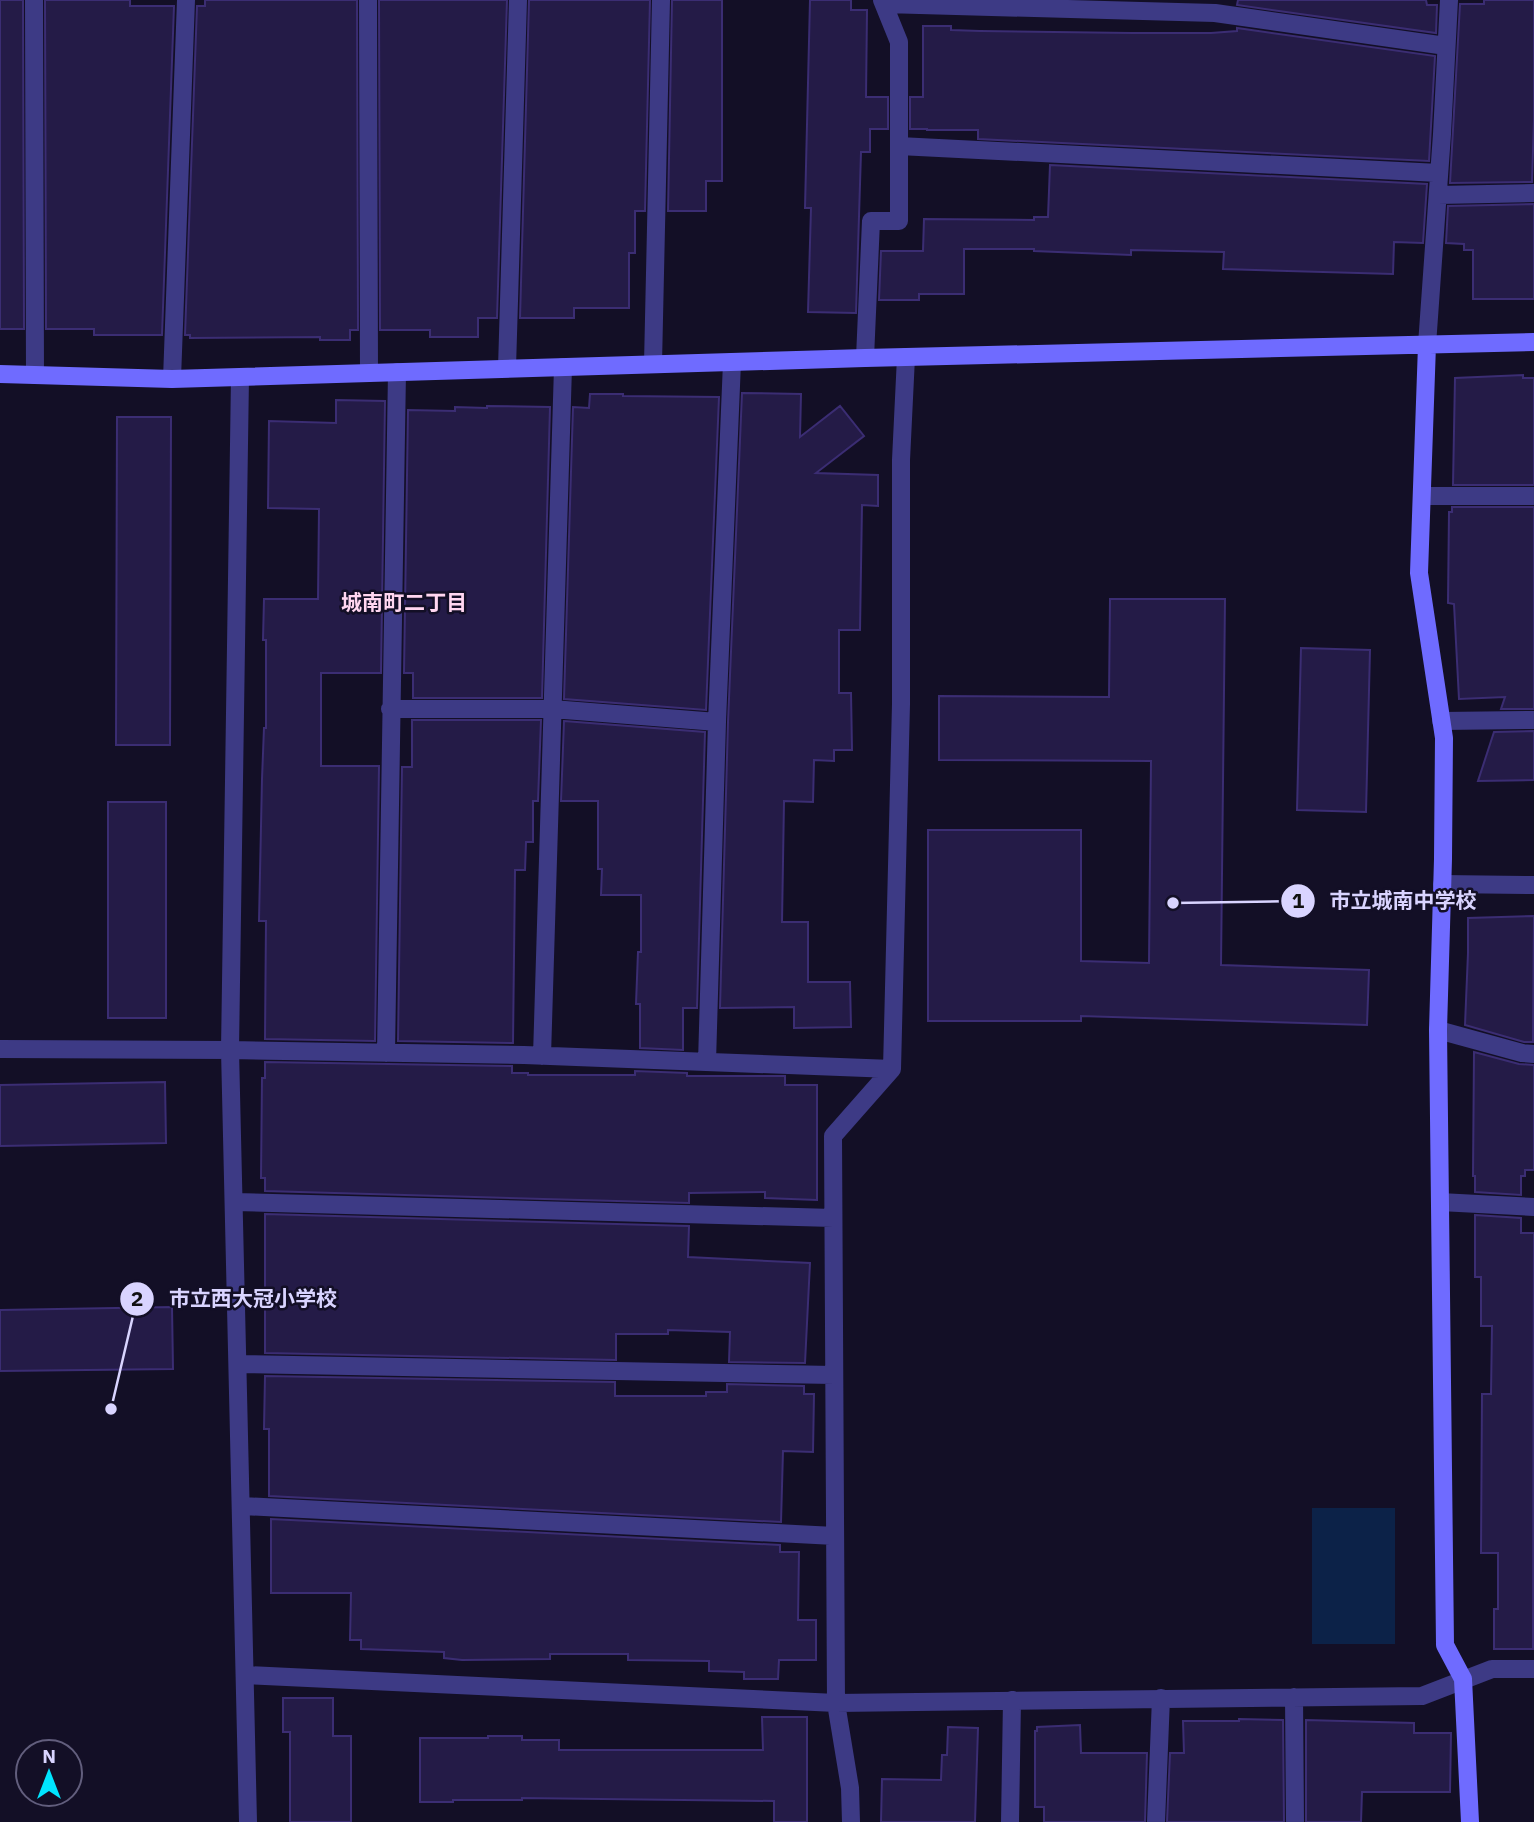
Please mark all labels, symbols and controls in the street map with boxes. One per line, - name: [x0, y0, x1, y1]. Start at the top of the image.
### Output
- district label: 城南町二丁目: [341, 588, 467, 616]
- callout: 市立城南中学校: [1280, 880, 1490, 922]
- text: 1: [1292, 886, 1305, 914]
- text: 市立城南中学校: [1330, 886, 1477, 914]
- callout: 市立西大冠小学校: [120, 1278, 351, 1320]
- text: 2: [131, 1284, 143, 1312]
- text: 市立西大冠小学校: [169, 1284, 337, 1312]
- north arrow: [14, 1738, 84, 1808]
- text: N: [42, 1744, 56, 1768]

